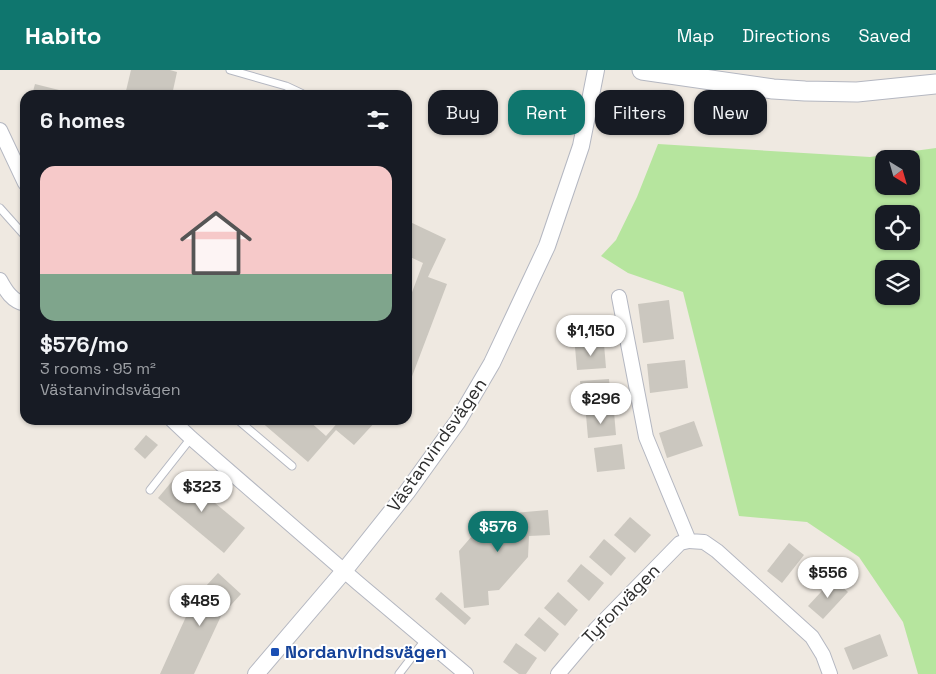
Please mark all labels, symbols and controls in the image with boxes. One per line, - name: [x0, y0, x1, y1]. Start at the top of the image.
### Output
- text: Habito: [25, 20, 102, 51]
- text: Map: [677, 24, 714, 47]
- text: Directions: [742, 24, 831, 47]
- text: Saved: [859, 24, 911, 47]
- chip: Buy: [428, 90, 498, 135]
- chip: Rent: [508, 90, 585, 135]
- chip: Filters: [595, 90, 684, 135]
- chip: New: [694, 90, 767, 135]
- icon: filters: [364, 106, 392, 134]
- text: 6 homes: [40, 107, 125, 134]
- north arrow: [875, 150, 920, 195]
- map controls: [875, 150, 920, 305]
- icon: home: [171, 198, 261, 288]
- button: locate: [875, 205, 920, 250]
- button: layers: [875, 260, 920, 305]
- pin: $1,150: [550, 314, 632, 357]
- text: $1,150: [567, 320, 615, 341]
- text: $576/mo: [40, 331, 129, 358]
- text: 3 rooms · 95 m²: [40, 358, 156, 379]
- street label: Västanvindsvägen: [382, 373, 491, 516]
- text: Västanvindsvägen: [40, 379, 181, 400]
- pin: $296: [571, 382, 631, 425]
- text: $296: [582, 388, 620, 409]
- pin: $323: [172, 470, 232, 513]
- text: $323: [183, 476, 221, 497]
- pin: $576: [468, 510, 528, 553]
- text: $576: [479, 516, 517, 537]
- pin: $556: [798, 556, 858, 599]
- street label: Tyfonvägen: [577, 559, 664, 648]
- text: $556: [809, 562, 847, 583]
- pin: $485: [170, 584, 230, 627]
- text: $485: [180, 590, 220, 611]
- place label: Nordanvindsvägen: [285, 640, 447, 663]
- marker: Nordanvindsvägen: [269, 646, 281, 658]

